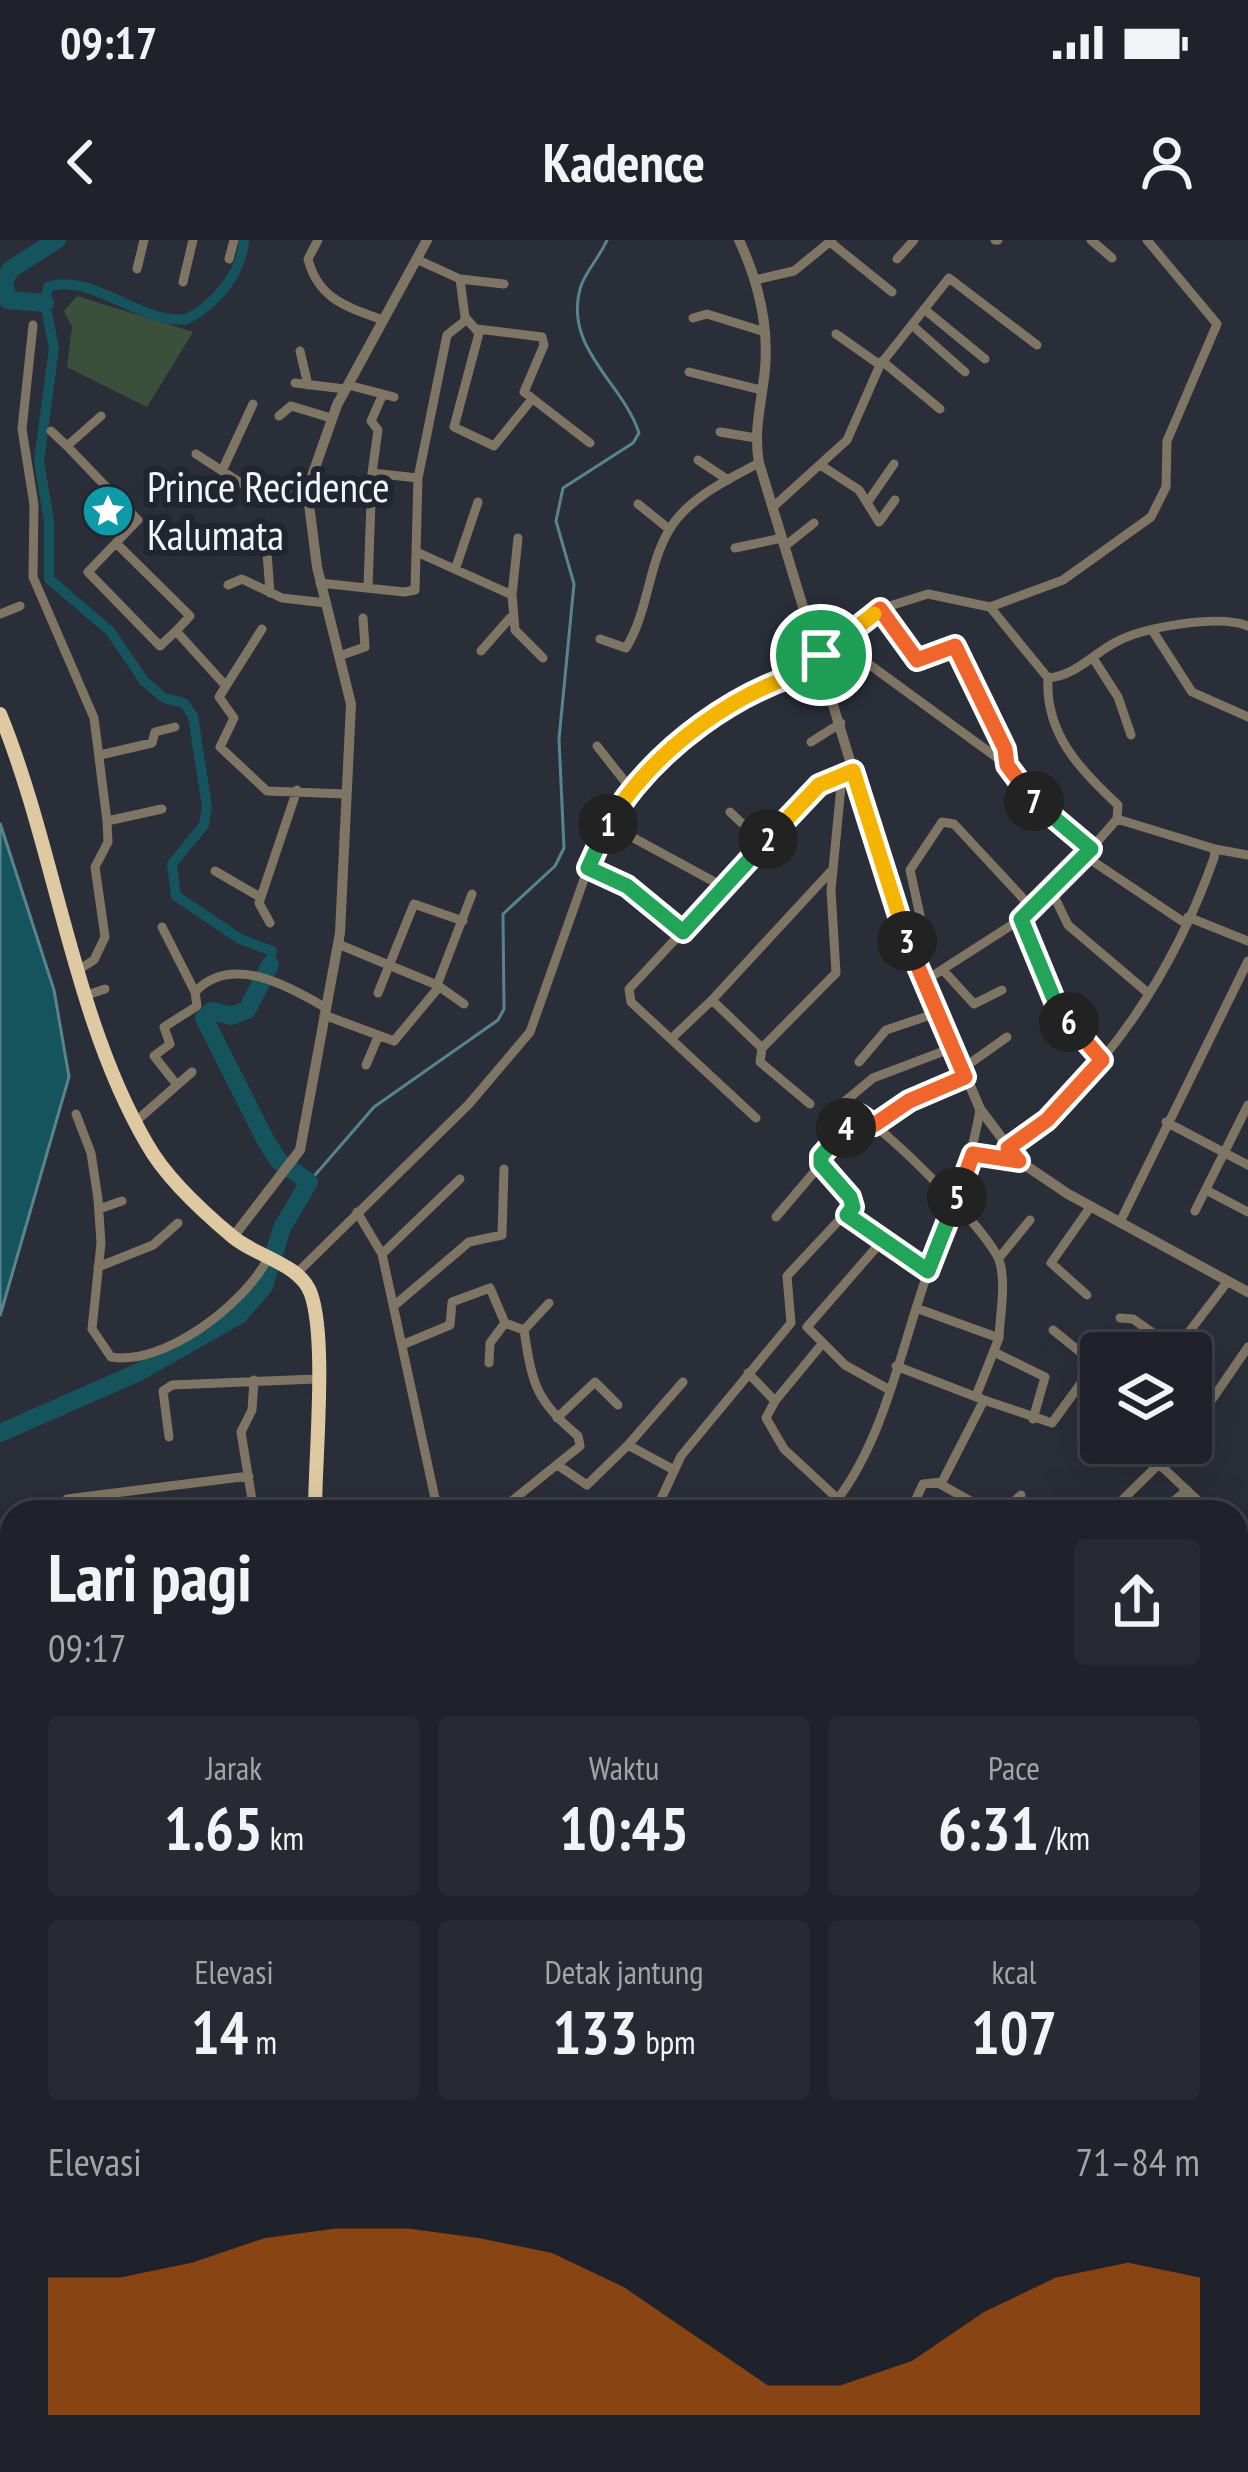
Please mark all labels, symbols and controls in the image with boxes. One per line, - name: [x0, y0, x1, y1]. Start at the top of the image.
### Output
- text: 09:17: [60, 13, 157, 71]
- text: Kadence: [543, 127, 705, 197]
- icon: back: [48, 129, 114, 195]
- icon: person: [1134, 129, 1200, 195]
- place label: Prince Recidence Kalumata: [147, 459, 390, 562]
- place icon: Prince Recidence Kalumata: [80, 483, 136, 539]
- pin: [770, 604, 872, 706]
- icon: arrive: [788, 622, 854, 688]
- pin: 7: [1004, 771, 1064, 831]
- text: 7: [1026, 779, 1042, 822]
- pin: 1: [578, 794, 638, 854]
- text: 1: [600, 802, 616, 845]
- pin: 2: [738, 809, 798, 869]
- text: 2: [760, 817, 776, 860]
- pin: 3: [877, 911, 937, 971]
- text: 3: [899, 919, 915, 962]
- pin: 6: [1039, 992, 1099, 1052]
- text: 6: [1061, 1000, 1077, 1043]
- pin: 4: [816, 1098, 876, 1158]
- text: 4: [838, 1106, 854, 1149]
- pin: 5: [927, 1167, 987, 1227]
- text: 5: [949, 1175, 965, 1218]
- map controls: [1080, 1332, 1212, 1464]
- button: layers: [1080, 1332, 1212, 1464]
- text: Lari pagi: [48, 1534, 252, 1619]
- button: share: [1074, 1539, 1200, 1665]
- text: 09:17: [48, 1622, 126, 1673]
- text: Jarak: [206, 1746, 262, 1789]
- text: Waktu: [589, 1746, 659, 1789]
- text: Pace: [988, 1746, 1040, 1789]
- text: 1.65: [164, 1789, 263, 1867]
- text: 10:45: [559, 1789, 689, 1867]
- text: 6:31: [938, 1789, 1039, 1867]
- text: km: [263, 1816, 304, 1859]
- text: /km: [1039, 1816, 1090, 1859]
- text: Elevasi: [194, 1950, 274, 1993]
- text: Detak jantung: [544, 1950, 704, 1993]
- text: kcal: [991, 1950, 1037, 1993]
- text: 14: [191, 1993, 248, 2071]
- text: 133: [552, 1993, 638, 2071]
- text: 107: [971, 1993, 1057, 2071]
- text: m: [248, 2020, 277, 2063]
- text: bpm: [638, 2020, 696, 2063]
- text: Elevasi: [48, 2136, 142, 2187]
- text: 71–84 m: [1075, 2136, 1200, 2187]

